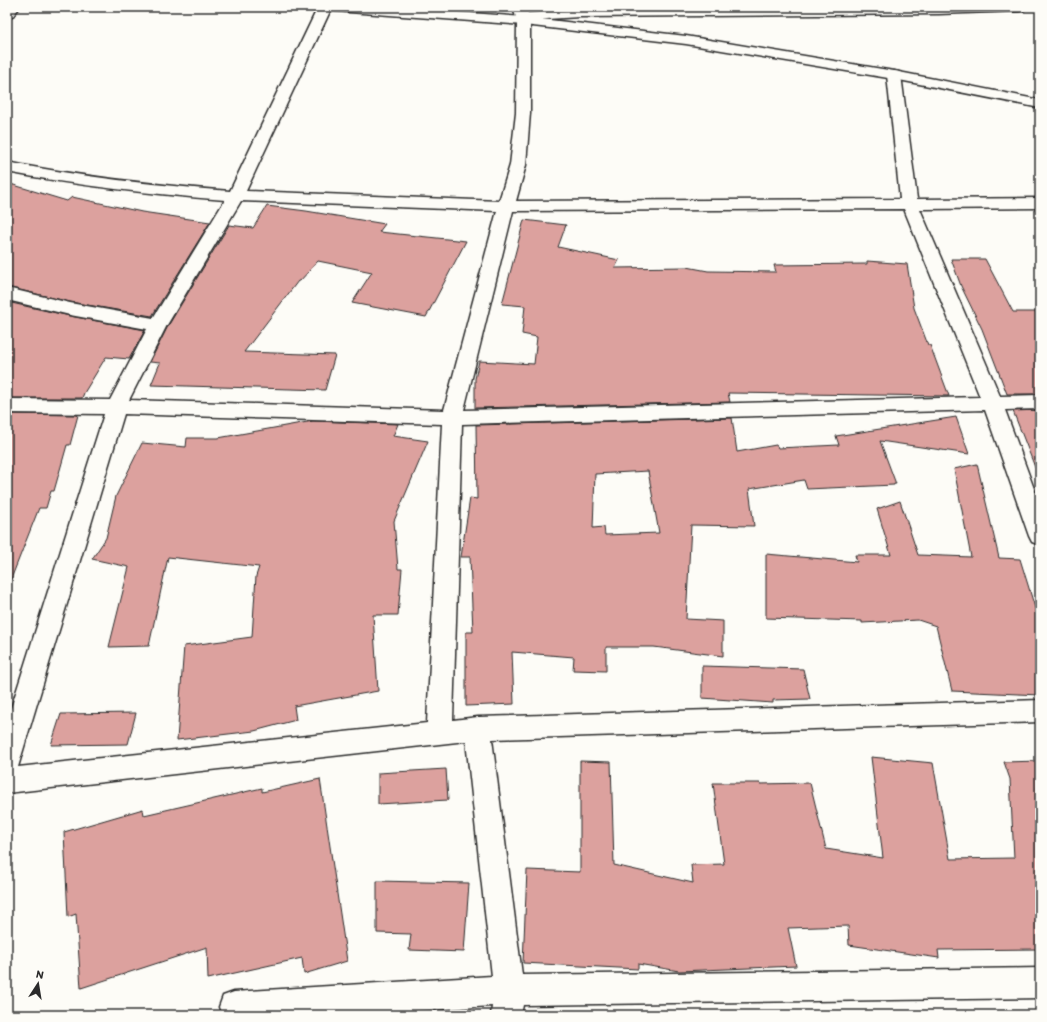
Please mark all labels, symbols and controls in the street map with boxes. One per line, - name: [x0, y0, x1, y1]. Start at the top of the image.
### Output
- north arrow: [18, 964, 58, 1004]
- text: N: [35, 968, 45, 982]

